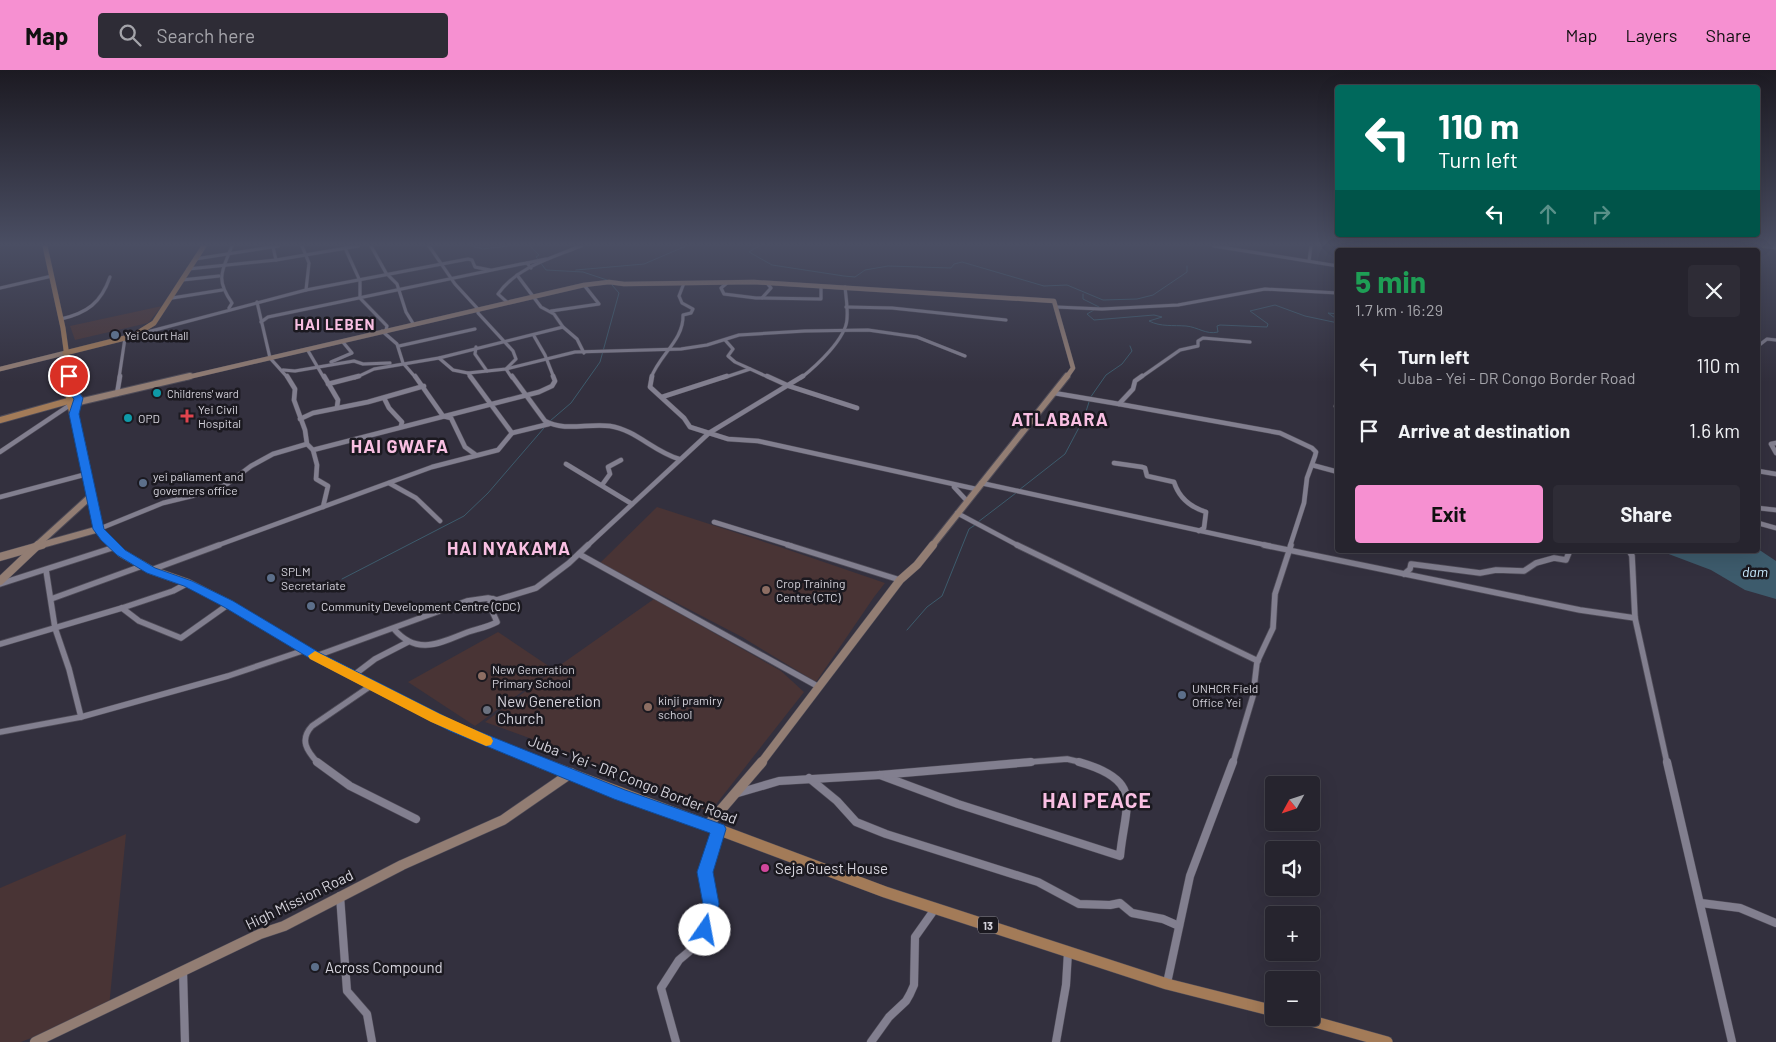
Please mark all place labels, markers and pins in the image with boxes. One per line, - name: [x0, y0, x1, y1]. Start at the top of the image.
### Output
- marker: Yei Court Hall: [109, 329, 121, 341]
- place label: Yei Court Hall: [125, 329, 188, 342]
- pin: [48, 355, 90, 397]
- marker: Childrens' ward: [151, 387, 163, 399]
- place label: Childrens' ward: [167, 387, 239, 400]
- place label: Yei Civil Hospital: [198, 402, 241, 430]
- marker: Yei Civil Hospital: [180, 409, 194, 423]
- place label: OPD: [138, 411, 160, 425]
- marker: OPD: [122, 412, 134, 424]
- place label: yei paliament and governers office: [153, 469, 243, 497]
- marker: yei paliament and governers office: [137, 477, 149, 489]
- place label: SPLM Secretariate: [281, 564, 346, 592]
- marker: SPLM Secretariate: [265, 572, 277, 584]
- place label: Crop Training Centre (CTC): [776, 576, 845, 604]
- marker: Crop Training Centre (CTC): [760, 584, 772, 596]
- place label: Community Development Centre (CDC): [321, 599, 521, 613]
- marker: Community Development Centre (CDC): [305, 600, 317, 612]
- place label: New Generation Primary School: [492, 662, 575, 690]
- marker: New Generation Primary School: [476, 670, 488, 682]
- place label: UNHCR Field Office Yei: [1192, 681, 1258, 709]
- marker: UNHCR Field Office Yei: [1176, 689, 1188, 701]
- place label: New Generetion Church: [497, 692, 601, 727]
- place label: kinji pramiry school: [658, 693, 723, 721]
- marker: kinji pramiry school: [642, 701, 654, 713]
- marker: New Generetion Church: [481, 704, 493, 716]
- place label: Seja Guest House: [775, 859, 888, 877]
- marker: Seja Guest House: [759, 862, 771, 874]
- place label: Across Compound: [325, 958, 443, 976]
- marker: Across Compound: [309, 961, 321, 973]

